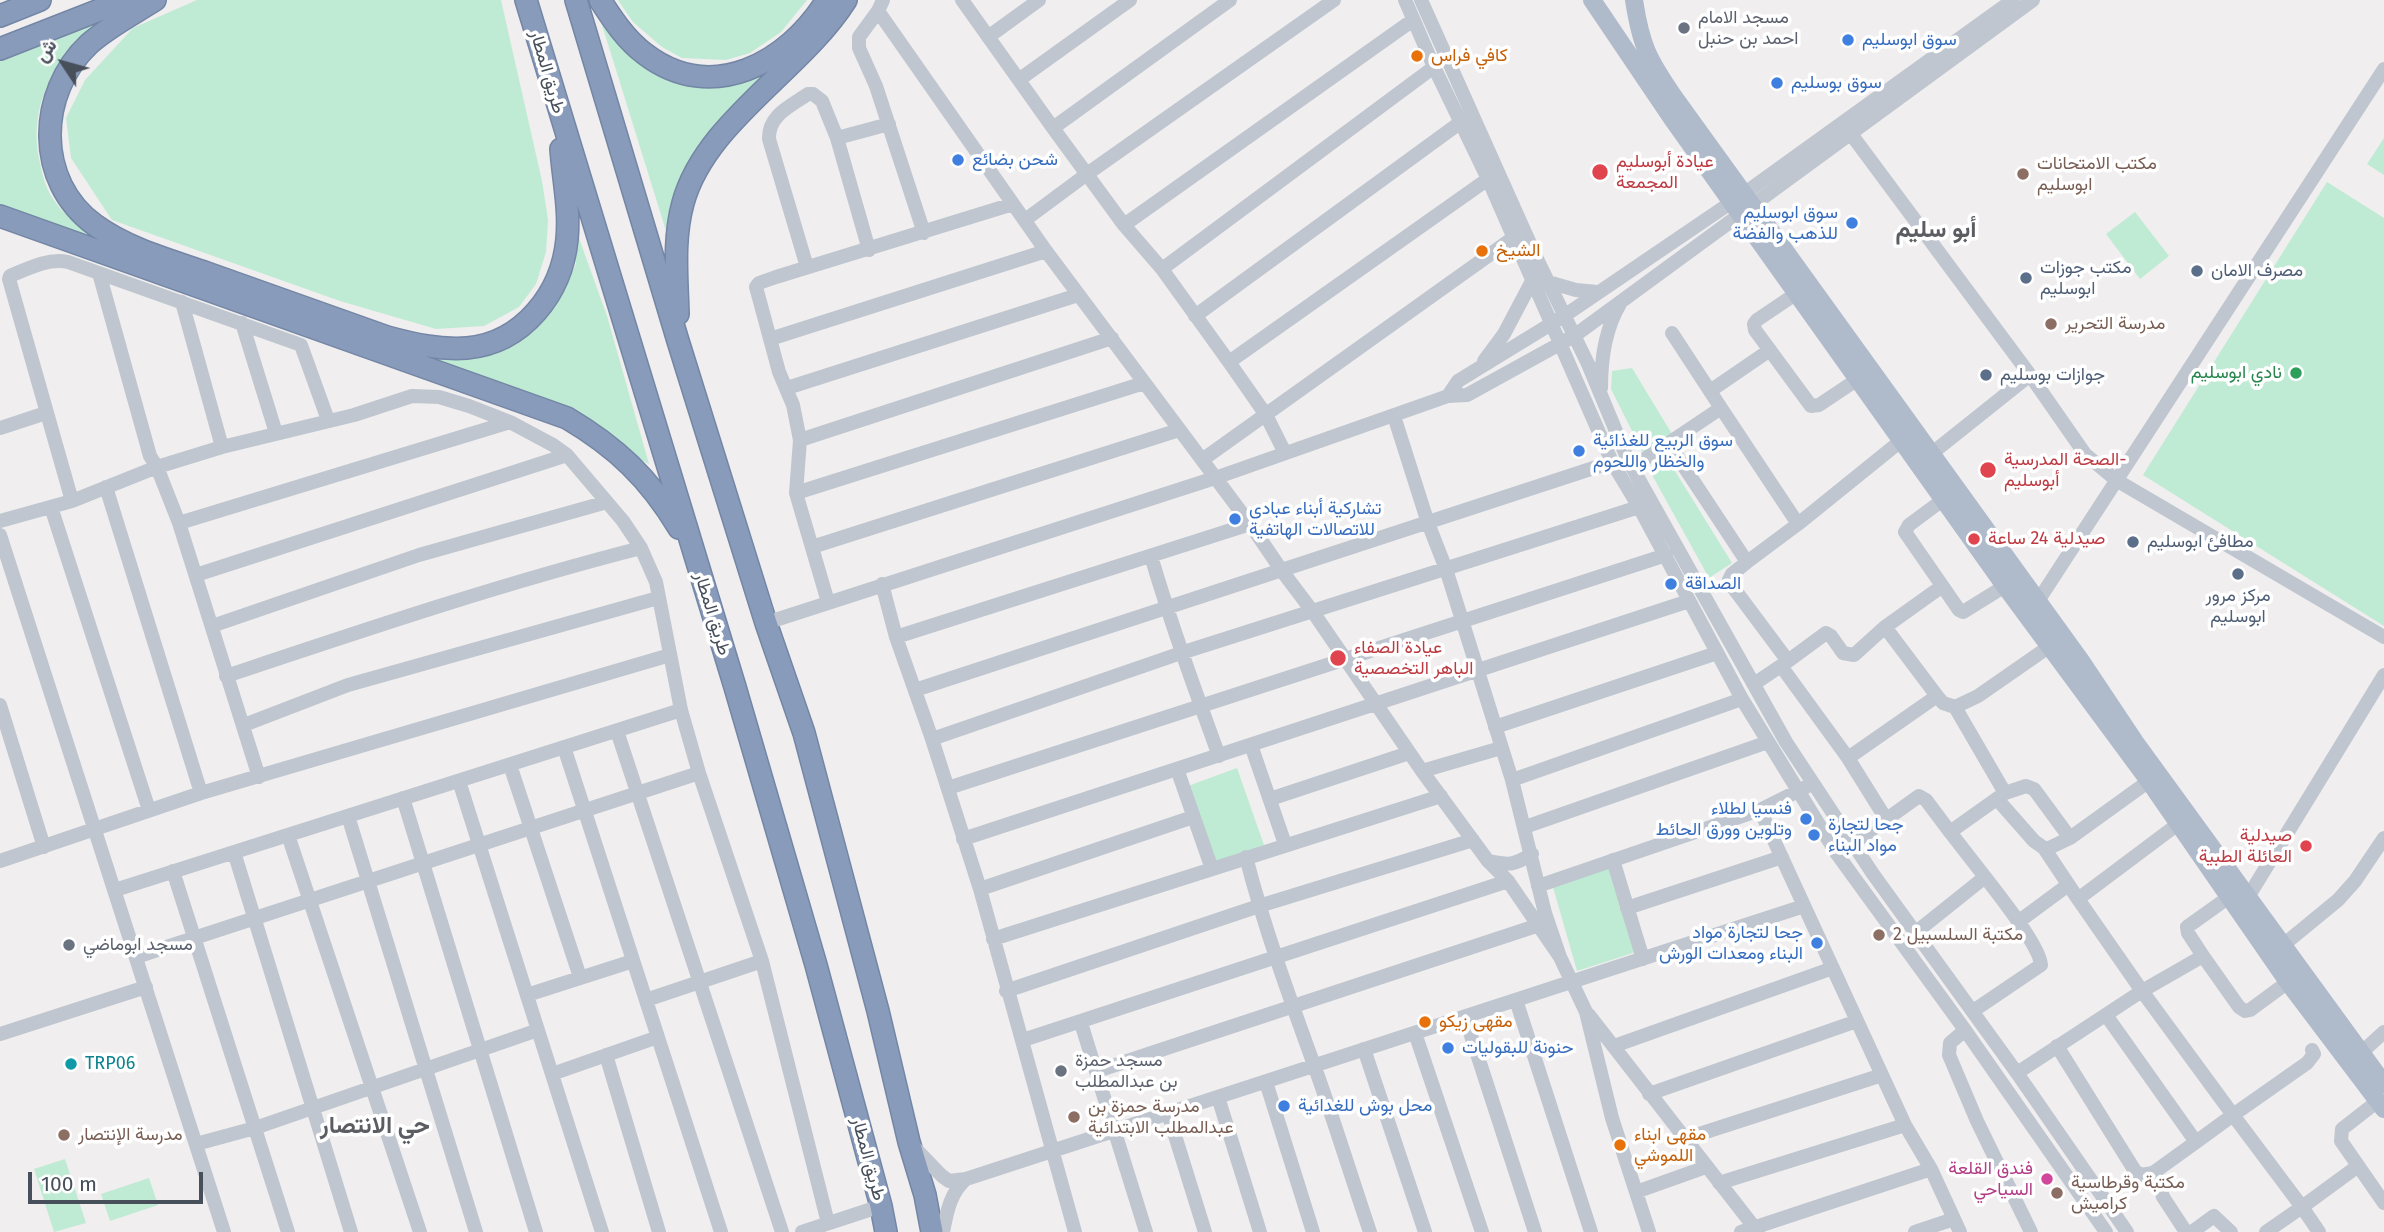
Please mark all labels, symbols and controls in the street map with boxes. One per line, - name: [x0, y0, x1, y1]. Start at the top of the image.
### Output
- place label: مسجد الامام احمد بن حنبل: [1698, 7, 1798, 50]
- marker: مسجد الامام احمد بن حنبل: [1676, 20, 1692, 36]
- north arrow: [28, 28, 98, 98]
- street label: طريق المطار: [525, 28, 569, 116]
- place label: سوق ابوسليم: [1862, 29, 1957, 51]
- marker: سوق ابوسليم: [1840, 32, 1856, 48]
- text: ش: [30, 34, 62, 66]
- place label: كافي فراس: [1431, 45, 1508, 67]
- marker: كافي فراس: [1409, 48, 1425, 64]
- place label: سوق بوسليم: [1791, 72, 1882, 94]
- marker: سوق بوسليم: [1769, 75, 1785, 91]
- place label: شحن بضائع: [972, 149, 1058, 171]
- place label: عيادة أبوسليم المجمعة: [1616, 151, 1714, 194]
- marker: شحن بضائع: [950, 152, 966, 168]
- place label: مكتب الامتحانات ابوسليم: [2037, 153, 2157, 196]
- marker: عيادة أبوسليم المجمعة: [1590, 162, 1610, 182]
- marker: مكتب الامتحانات ابوسليم: [2015, 166, 2031, 182]
- place label: سوق ابوسليم للذهب والفضة: [1732, 202, 1838, 244]
- marker: سوق ابوسليم للذهب والفضة: [1844, 215, 1860, 231]
- district label: أبو سليم: [1896, 216, 1976, 244]
- place label: الشيخ: [1496, 240, 1540, 262]
- marker: الشيخ: [1474, 243, 1490, 259]
- place label: مكتب جوزات ابوسليم: [2040, 257, 2132, 300]
- place label: مصرف الامان: [2211, 260, 2303, 282]
- marker: مصرف الامان: [2189, 263, 2205, 279]
- marker: مكتب جوزات ابوسليم: [2018, 270, 2034, 286]
- place label: مدرسة التحرير: [2065, 313, 2165, 335]
- marker: مدرسة التحرير: [2043, 316, 2059, 332]
- place label: نادي ابوسليم: [2191, 362, 2282, 384]
- place label: جوازات بوسليم: [2000, 364, 2105, 386]
- marker: نادي ابوسليم: [2288, 365, 2304, 381]
- marker: جوازات بوسليم: [1978, 367, 1994, 383]
- place label: سوق الربيع للغذائية والخظار واللحوم: [1593, 430, 1733, 472]
- marker: سوق الربيع للغذائية والخظار واللحوم: [1571, 443, 1587, 459]
- place label: الصحة المدرسية- أبوسليم: [2004, 449, 2127, 491]
- marker: الصحة المدرسية- أبوسليم: [1978, 460, 1998, 480]
- place label: تشاركية أبناء عبادي للاتصالات الهاتفية: [1249, 498, 1382, 540]
- marker: تشاركية أبناء عبادي للاتصالات الهاتفية: [1227, 511, 1243, 527]
- place label: صيدلية 24 ساعة: [1988, 528, 2105, 550]
- marker: صيدلية 24 ساعة: [1966, 531, 1982, 547]
- place label: مطافئ ابوسليم: [2147, 531, 2253, 553]
- marker: مطافئ ابوسليم: [2125, 534, 2141, 550]
- marker: مركز مرور ابوسليم: [2230, 566, 2246, 582]
- street label: طريق المطار: [689, 570, 735, 658]
- place label: الصداقة: [1685, 573, 1741, 595]
- marker: الصداقة: [1663, 576, 1679, 592]
- place label: مركز مرور ابوسليم: [2205, 585, 2271, 628]
- place label: عيادة الصفاء الباهر التخصصية: [1354, 637, 1473, 680]
- marker: عيادة الصفاء الباهر التخصصية: [1328, 648, 1348, 668]
- place label: فنسيا لطلاء وتلوين وورق الحائط: [1656, 798, 1792, 840]
- marker: فنسيا لطلاء وتلوين وورق الحائط: [1798, 811, 1814, 827]
- place label: جحا لتجارة مواد البناء: [1828, 814, 1904, 856]
- place label: صيدلية العائلة الطبية: [2199, 825, 2292, 868]
- marker: جحا لتجارة مواد البناء: [1806, 827, 1822, 843]
- marker: صيدلية العائلة الطبية: [2298, 838, 2314, 854]
- place label: جحا لتجارة مواد البناء ومعدات الورش: [1659, 922, 1803, 964]
- place label: مكتبة السلسبيل 2: [1893, 924, 2023, 946]
- marker: مكتبة السلسبيل 2: [1871, 927, 1887, 943]
- place label: مسجد ابوماضي: [83, 934, 193, 956]
- marker: جحا لتجارة مواد البناء ومعدات الورش: [1809, 935, 1825, 951]
- marker: مسجد ابوماضي: [61, 937, 77, 953]
- place label: مقهى زيكو: [1439, 1011, 1513, 1033]
- marker: مقهى زيكو: [1417, 1014, 1433, 1030]
- place label: حنونة للبقوليات: [1462, 1037, 1574, 1059]
- marker: حنونة للبقوليات: [1440, 1040, 1456, 1056]
- place label: مسجد حمزة بن عبدالمطلب: [1075, 1050, 1178, 1092]
- place label: TRP06: [85, 1053, 135, 1075]
- marker: TRP06: [63, 1056, 79, 1072]
- marker: مسجد حمزة بن عبدالمطلب: [1053, 1063, 1069, 1079]
- place label: محل بوش للغدائية: [1298, 1095, 1432, 1117]
- place label: مدرسة حمزة بن عبدالمطلب الابتدائية: [1088, 1096, 1234, 1138]
- marker: محل بوش للغدائية: [1276, 1098, 1292, 1114]
- marker: مدرسة حمزة بن عبدالمطلب الابتدائية: [1066, 1109, 1082, 1125]
- district label: حي الانتصار: [320, 1112, 430, 1140]
- street label: طريق المطار: [846, 1115, 890, 1203]
- place label: مدرسة الإنتصار: [78, 1124, 183, 1146]
- place label: مقهى ابناء اللموشي: [1634, 1124, 1706, 1166]
- marker: مدرسة الإنتصار: [56, 1127, 72, 1143]
- marker: مقهى ابناء اللموشي: [1612, 1137, 1628, 1153]
- scale bar: [32, 1158, 206, 1202]
- place label: فندق القلعة السياحي: [1948, 1158, 2033, 1200]
- text: 100 m: [41, 1171, 97, 1197]
- marker: فندق القلعة السياحي: [2039, 1171, 2055, 1187]
- place label: مكتبة وقرطاسية كراميش: [2071, 1172, 2185, 1214]
- marker: مكتبة وقرطاسية كراميش: [2049, 1185, 2065, 1201]

